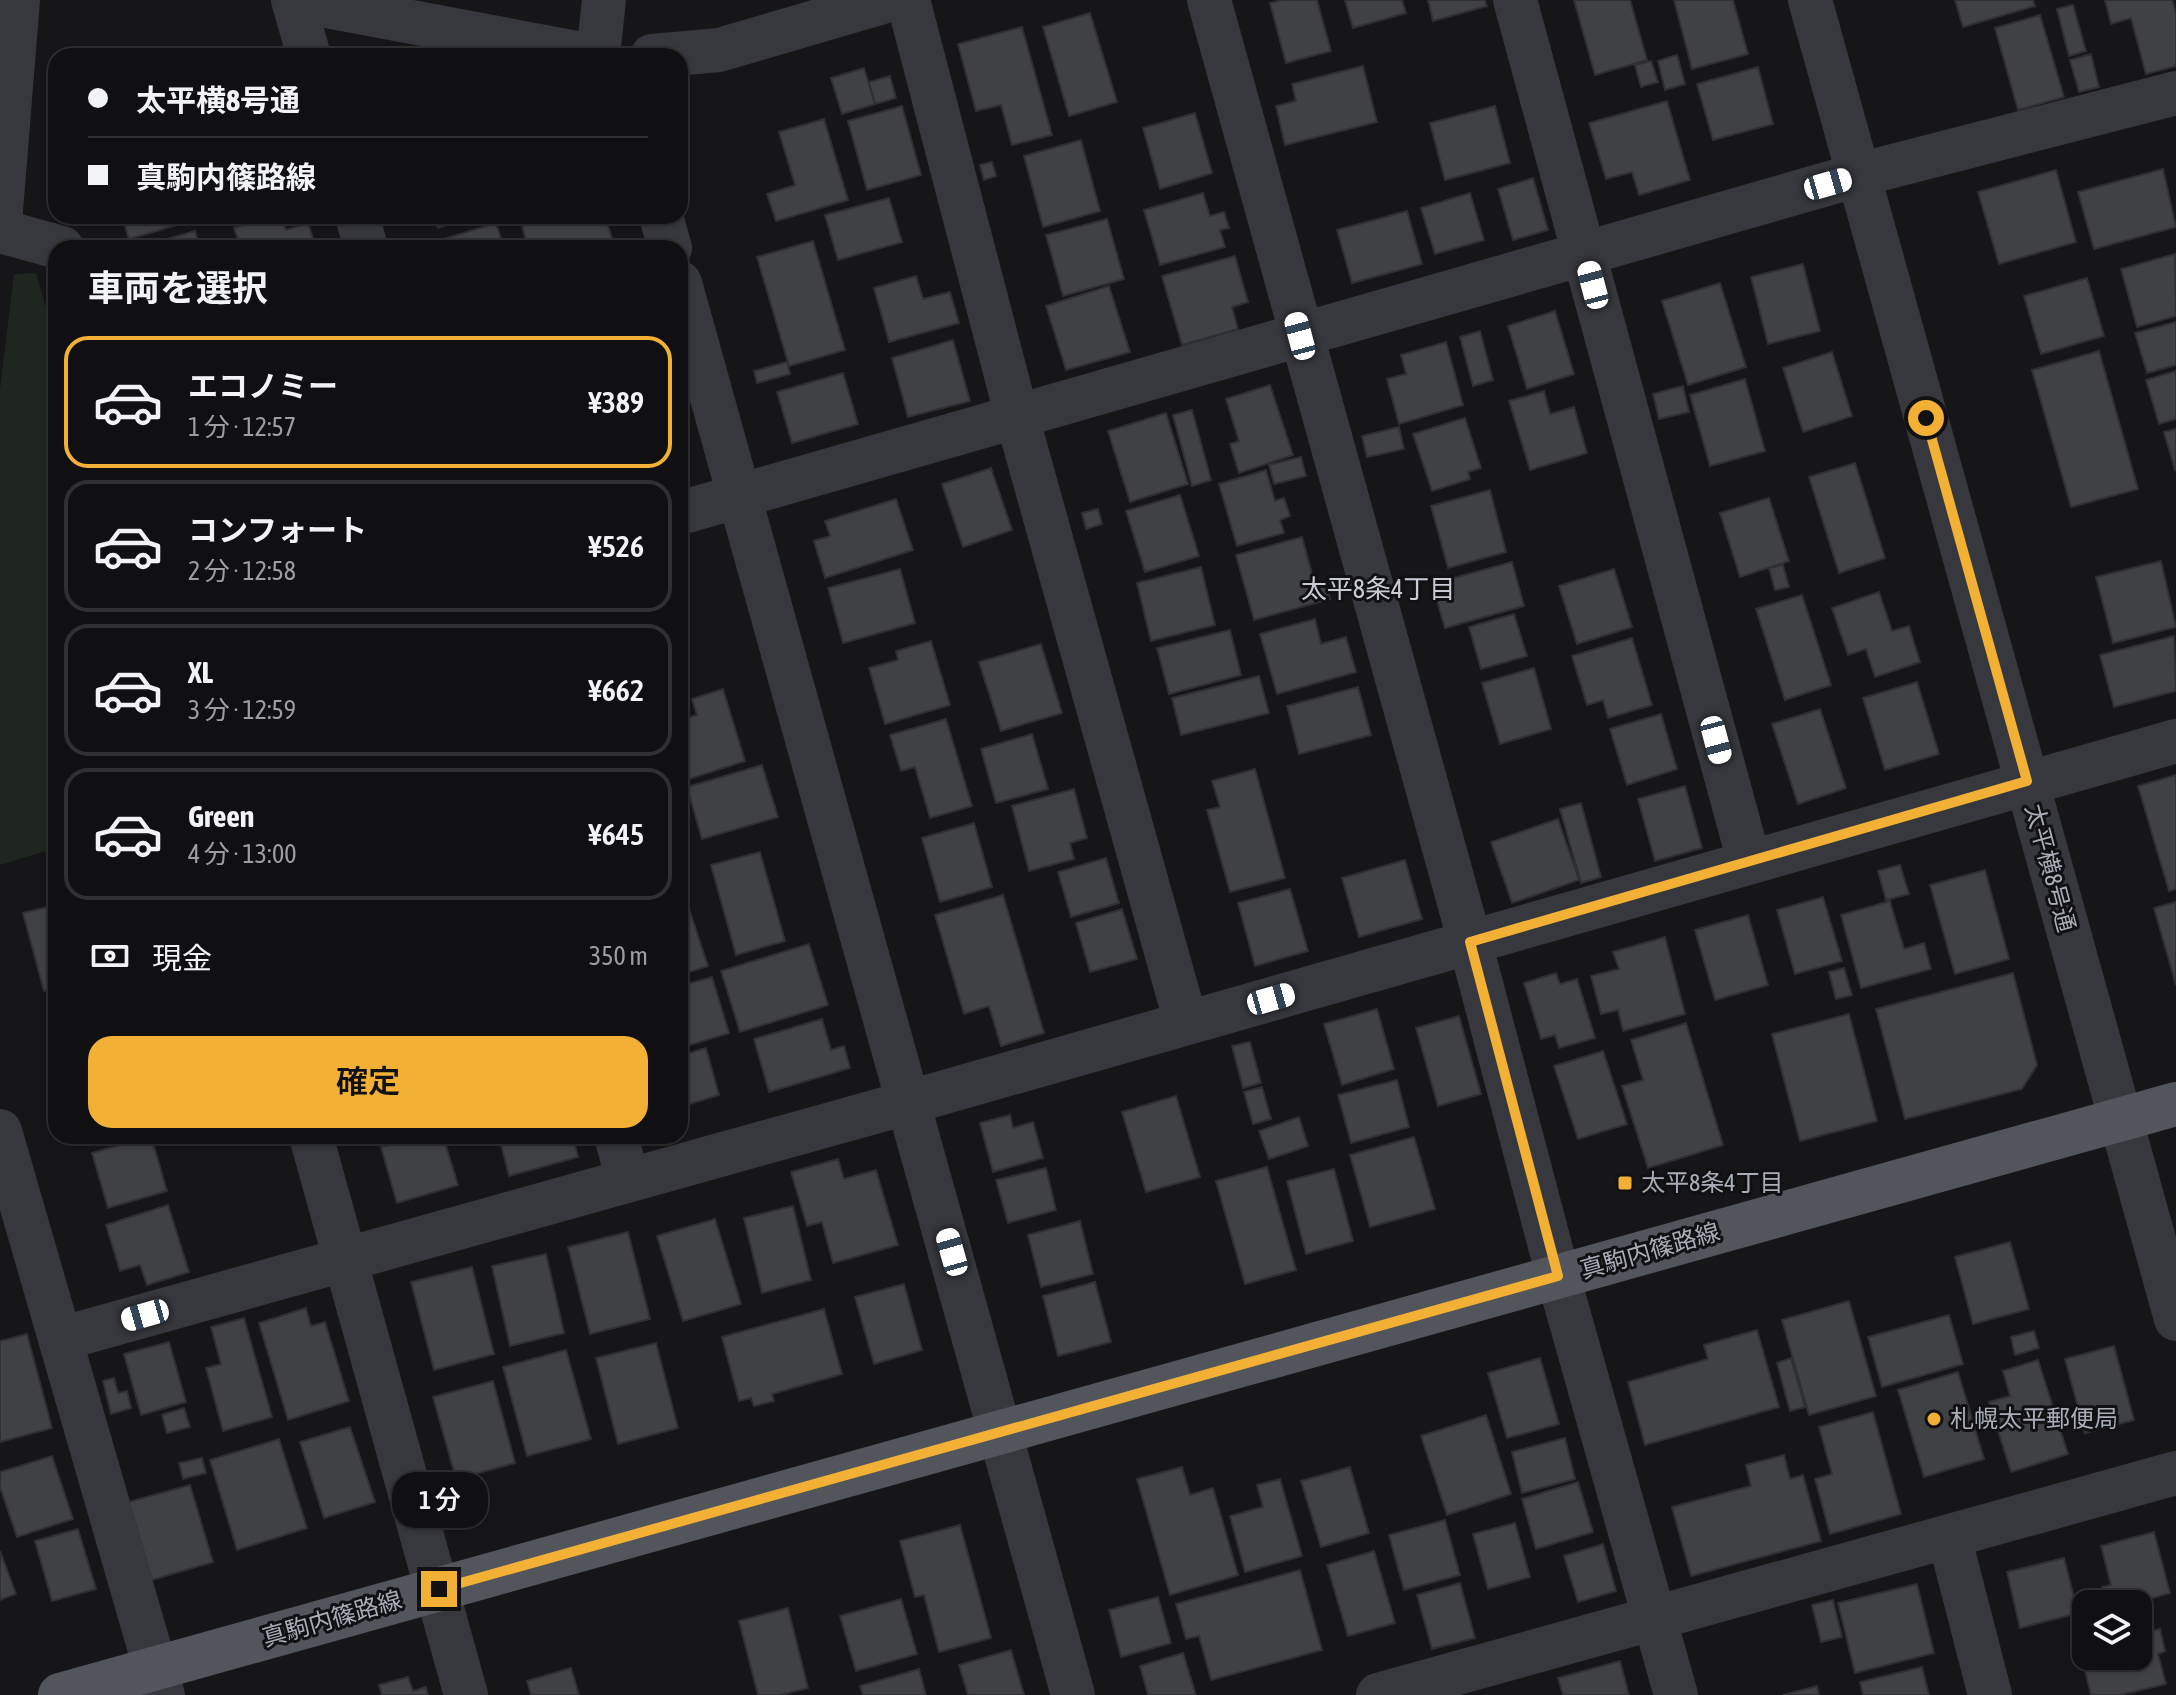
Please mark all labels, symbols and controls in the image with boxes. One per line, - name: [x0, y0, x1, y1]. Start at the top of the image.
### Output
- text: 太平横8号通: [136, 83, 300, 117]
- text: 真駒内篠路線: [136, 160, 316, 194]
- car: [1802, 166, 1854, 202]
- car: [1575, 259, 1611, 311]
- text: 車両を選択: [88, 267, 268, 309]
- car: [1282, 310, 1318, 362]
- icon: car: [92, 366, 164, 438]
- text: エコノミー: [188, 369, 338, 403]
- text: ¥389: [588, 385, 644, 419]
- route start: [1908, 400, 1944, 436]
- text: 1 分 · 12:57: [188, 412, 296, 442]
- icon: car: [92, 510, 164, 582]
- text: コンフォート: [188, 513, 367, 547]
- text: ¥526: [588, 529, 644, 563]
- text: 2 分 · 12:58: [188, 556, 296, 586]
- district label: 太平8条4丁目: [1301, 574, 1455, 604]
- icon: car: [92, 654, 164, 726]
- text: XL: [188, 655, 213, 689]
- text: ¥662: [588, 673, 644, 707]
- text: 3 分 · 12:59: [188, 695, 296, 725]
- car: [1698, 714, 1734, 766]
- icon: car: [92, 798, 164, 870]
- text: Green: [188, 799, 254, 833]
- street label: 太平横8号通: [2020, 801, 2081, 935]
- text: ¥645: [588, 817, 644, 851]
- text: 4 分 · 13:00: [188, 839, 297, 869]
- icon: cash: [88, 934, 132, 978]
- text: 現金: [152, 941, 212, 975]
- text: 350 m: [589, 941, 648, 971]
- car: [1245, 981, 1297, 1017]
- button: 確定: [88, 1036, 648, 1128]
- place label: 太平8条4丁目: [1641, 1169, 1784, 1196]
- marker: 太平8条4丁目: [1616, 1174, 1634, 1192]
- street label: 真駒内篠路線: [1577, 1218, 1723, 1283]
- car: [934, 1226, 970, 1278]
- car: [119, 1297, 171, 1333]
- place label: 札幌太平郵便局: [1950, 1405, 2118, 1432]
- marker: 札幌太平郵便局: [1925, 1410, 1943, 1428]
- callout: 1 分: [391, 1473, 487, 1529]
- text: 1 分: [419, 1485, 461, 1515]
- route end: [421, 1571, 457, 1607]
- street label: 真駒内篠路線: [259, 1586, 405, 1651]
- map controls: [2072, 1590, 2152, 1670]
- button: layers: [2072, 1590, 2152, 1670]

